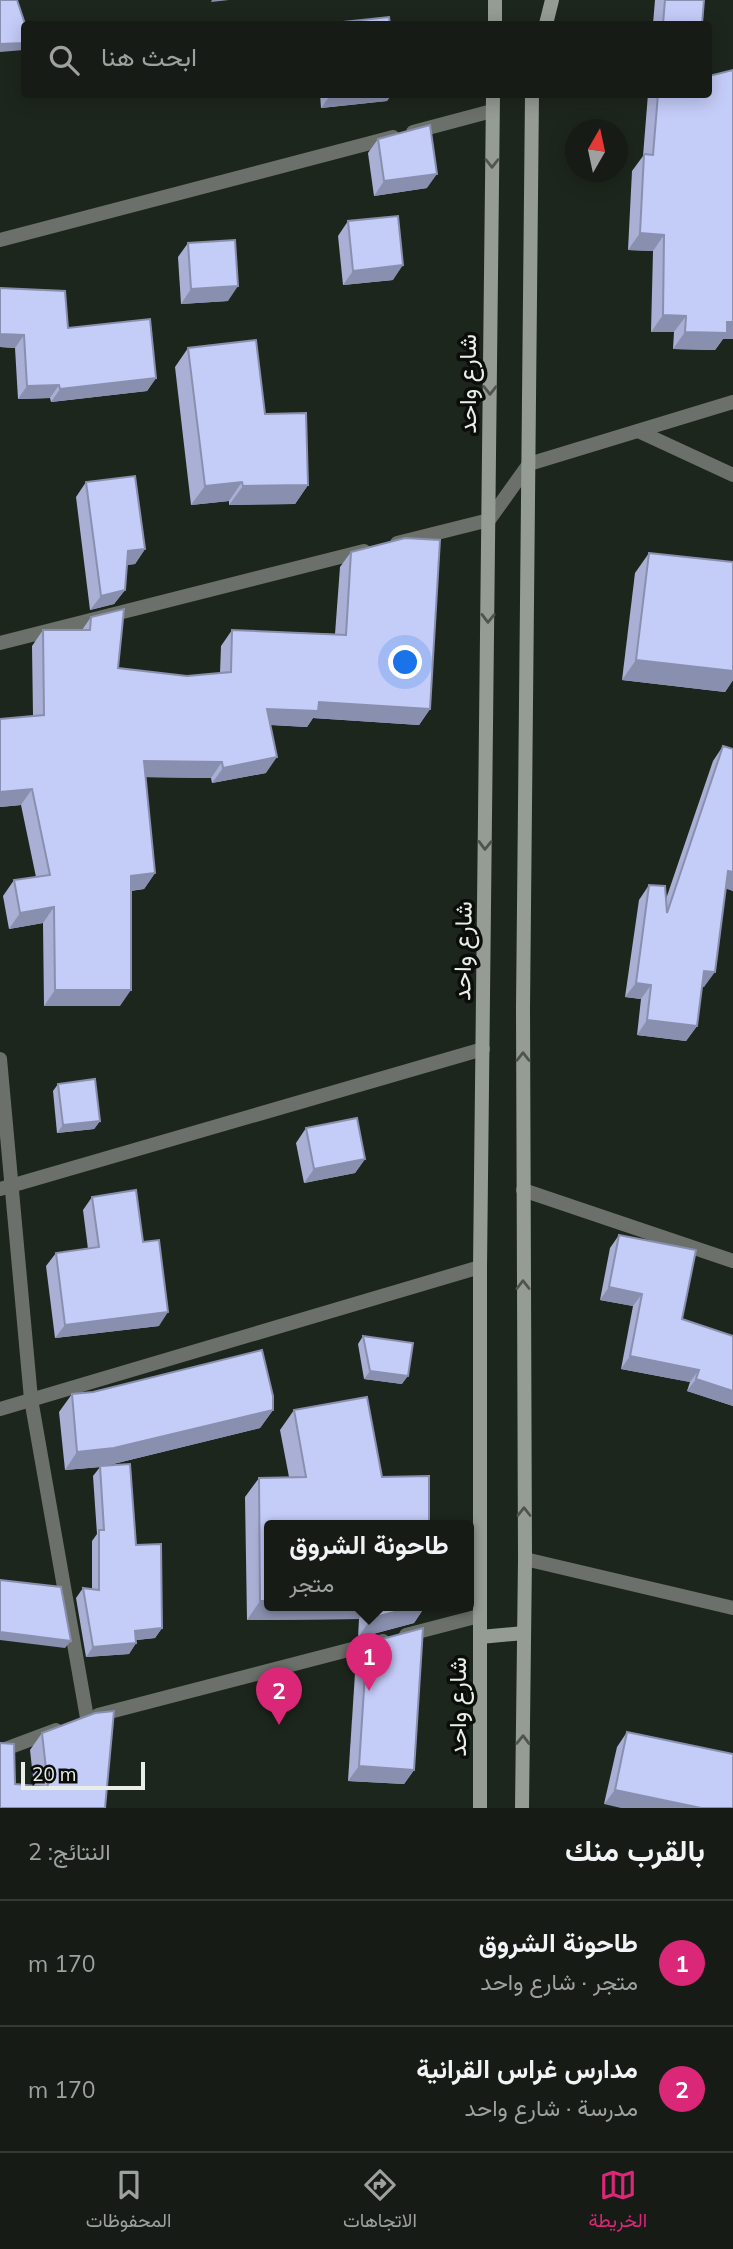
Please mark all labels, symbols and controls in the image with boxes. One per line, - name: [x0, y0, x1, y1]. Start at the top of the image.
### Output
- search box: [21, 21, 712, 98]
- text: ابحث هنا: [101, 40, 197, 73]
- icon: search: [45, 41, 83, 79]
- north arrow: [565, 119, 628, 182]
- one-way arrow: [484, 158, 500, 168]
- street label: شارع واحد: [452, 334, 484, 434]
- one-way arrow: [482, 385, 498, 396]
- one-way arrow: [480, 613, 496, 623]
- your location: [388, 645, 422, 679]
- one-way arrow: [478, 840, 493, 851]
- street label: شارع واحد: [446, 901, 480, 1001]
- one-way arrow: [515, 1052, 531, 1062]
- one-way arrow: [515, 1279, 531, 1290]
- one-way arrow: [517, 1507, 532, 1518]
- popup: [264, 1520, 474, 1611]
- text: طاحونة الشروق: [289, 1528, 449, 1561]
- text: متجر: [289, 1569, 334, 1598]
- pin: 1: [346, 1633, 392, 1691]
- street label: شارع واحد: [442, 1657, 474, 1757]
- pin: 2: [256, 1667, 302, 1725]
- one-way arrow: [515, 1734, 530, 1745]
- scale bar: [21, 1759, 145, 1791]
- text: 20 m: [32, 1762, 76, 1786]
- text: بالقرب منك: [565, 1831, 705, 1869]
- text: النتائج: 2: [28, 1837, 110, 1866]
- text: طاحونة الشروق: [479, 1926, 638, 1959]
- text: 170 m: [28, 1949, 96, 1978]
- text: 1: [675, 1949, 689, 1978]
- text: متجر · شارع واحد: [480, 1967, 638, 1996]
- text: مدارس غراس القرانية: [416, 2052, 638, 2085]
- text: 170 m: [28, 2075, 96, 2104]
- text: 2: [675, 2075, 689, 2104]
- text: مدرسة · شارع واحد: [465, 2093, 638, 2122]
- tab: المحفوظات: [86, 2166, 171, 2237]
- tab: الاتجاهات: [343, 2166, 417, 2237]
- tab: الخريطة: [588, 2166, 647, 2237]

